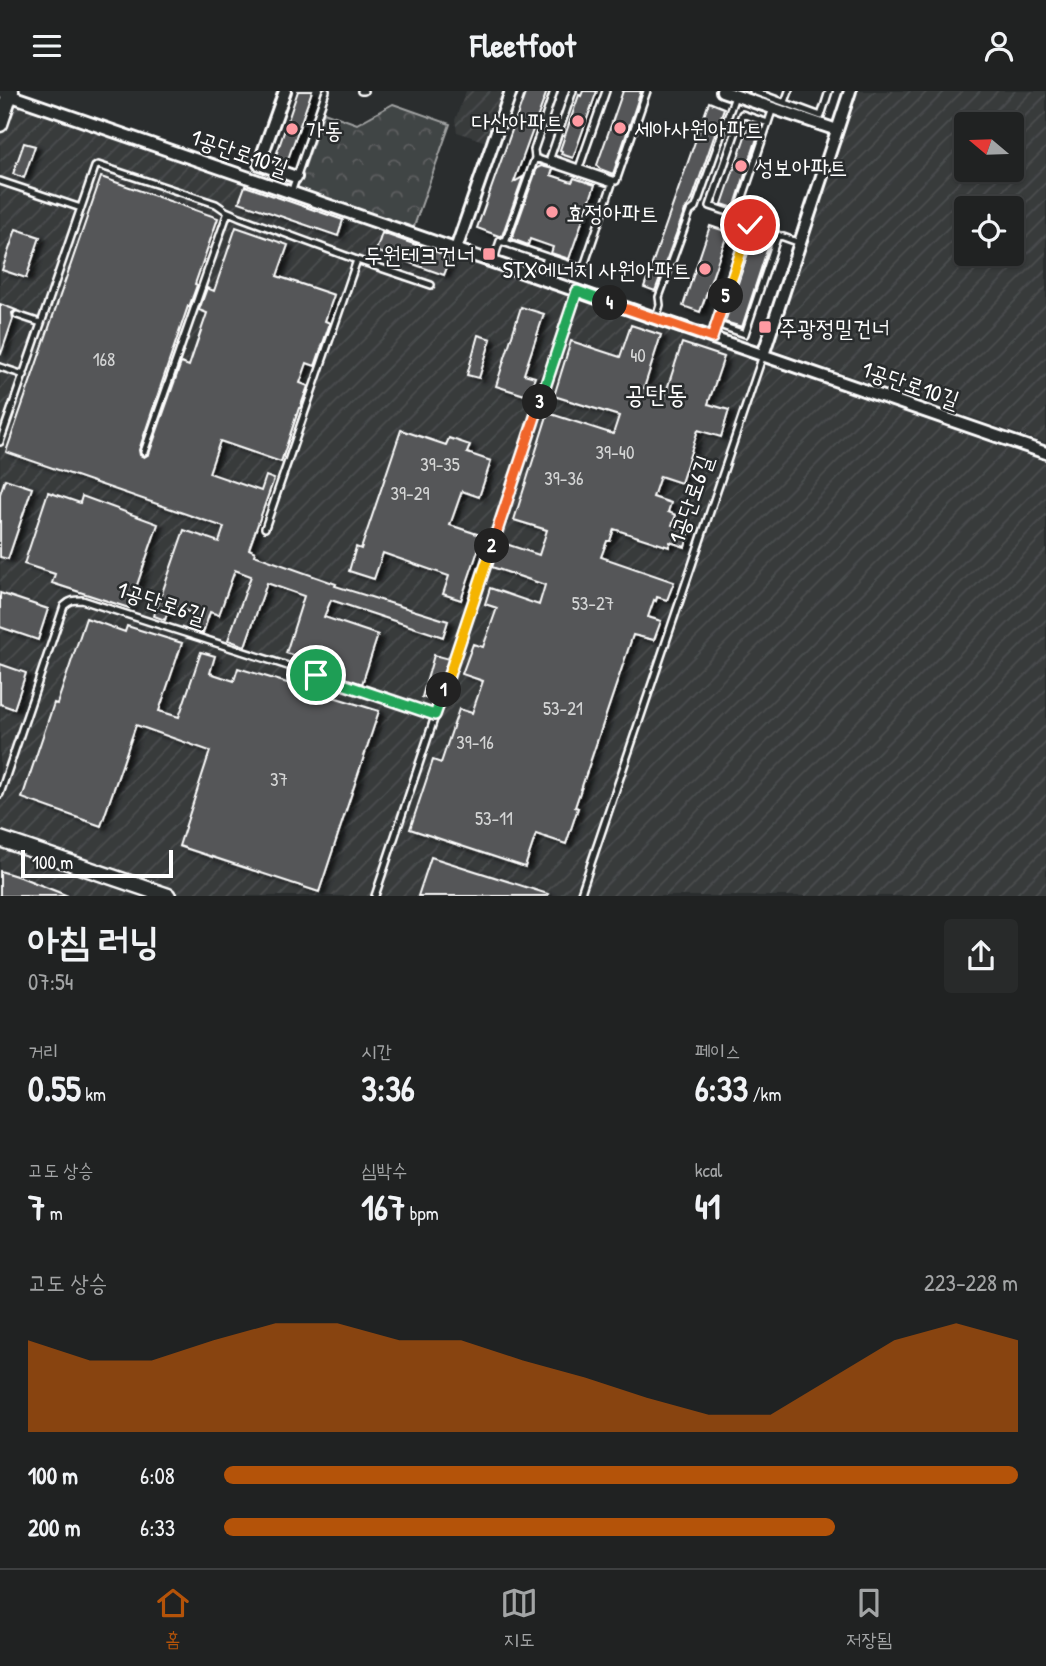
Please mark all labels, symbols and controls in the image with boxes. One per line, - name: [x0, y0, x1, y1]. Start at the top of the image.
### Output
- text: Fleetfoot: [470, 24, 576, 67]
- icon: menu: [28, 27, 66, 65]
- icon: person: [980, 27, 1018, 65]
- place label: 다산아파트: [471, 106, 564, 137]
- north arrow: [954, 112, 1024, 182]
- map controls: [954, 112, 1024, 266]
- marker: 다산아파트: [570, 113, 586, 129]
- place label: 세아사원아파트: [634, 113, 764, 144]
- place label: 가동: [306, 114, 343, 145]
- marker: 세아사원아파트: [612, 120, 628, 136]
- street label: 1공단로10길: [187, 121, 293, 183]
- marker: 가동: [284, 121, 300, 137]
- place label: 성보아파트: [755, 151, 848, 182]
- marker: 성보아파트: [733, 158, 749, 174]
- pin: [720, 195, 780, 255]
- button: locate: [954, 196, 1024, 266]
- place label: 효정아파트: [566, 197, 659, 228]
- marker: 효정아파트: [544, 204, 560, 220]
- icon: check: [731, 206, 769, 244]
- place label: 두원테크건너: [364, 239, 475, 270]
- marker: 두원테크건너: [481, 246, 497, 262]
- place label: STX에너지 사원아파트: [503, 254, 691, 285]
- marker: STX에너지 사원아파트: [697, 261, 713, 277]
- pin: 5: [708, 279, 744, 313]
- text: 5: [721, 282, 730, 308]
- pin: 4: [592, 285, 628, 321]
- text: 4: [606, 289, 613, 315]
- place label: 주광정밀건너: [779, 312, 890, 343]
- marker: 주광정밀건너: [757, 319, 773, 335]
- house number: 40: [630, 342, 646, 368]
- house number: 168: [93, 346, 115, 372]
- street label: 1공단로10길: [858, 353, 964, 415]
- district label: 공단동: [625, 376, 687, 411]
- pin: 3: [522, 385, 558, 419]
- text: 3: [535, 388, 544, 414]
- house number: 39-40: [596, 439, 634, 465]
- house number: 39-35: [420, 451, 460, 477]
- street label: 1공단로6길: [660, 451, 720, 547]
- house number: 39-36: [544, 465, 584, 491]
- house number: 39-29: [390, 480, 430, 506]
- pin: 2: [475, 529, 510, 563]
- text: 2: [487, 532, 496, 558]
- street label: 1공단로6길: [114, 573, 210, 631]
- house number: 53-27: [572, 590, 614, 616]
- pin: [286, 645, 346, 705]
- icon: arrive: [297, 656, 335, 694]
- pin: 1: [426, 673, 462, 707]
- text: 1: [440, 676, 447, 702]
- house number: 53-21: [543, 695, 583, 721]
- house number: 39-16: [456, 729, 494, 755]
- house number: 37: [270, 766, 288, 792]
- house number: 53-11: [475, 805, 513, 831]
- scale bar: [21, 847, 173, 879]
- text: 100 m: [32, 849, 73, 875]
- text: 아침 러닝: [28, 914, 159, 966]
- button: share: [944, 919, 1018, 993]
- text: 07:54: [28, 966, 73, 997]
- text: 거리: [28, 1038, 59, 1064]
- text: 시간: [361, 1038, 392, 1064]
- text: 페이스: [695, 1038, 741, 1064]
- text: 0.55: [28, 1065, 81, 1112]
- text: 3:36: [361, 1065, 415, 1112]
- text: 6:33: [695, 1065, 748, 1112]
- text: km: [81, 1081, 106, 1107]
- text: /km: [748, 1081, 781, 1107]
- text: 고도 상승: [28, 1157, 94, 1183]
- text: 심박수: [361, 1157, 407, 1183]
- text: kcal: [695, 1157, 722, 1183]
- text: 41: [695, 1183, 721, 1230]
- text: 7: [28, 1184, 45, 1231]
- text: 167: [361, 1184, 405, 1231]
- text: m: [45, 1200, 63, 1226]
- text: bpm: [405, 1200, 439, 1226]
- text: 고도 상승: [28, 1267, 107, 1298]
- text: 223–228 m: [924, 1267, 1018, 1298]
- text: 100 m: [28, 1460, 78, 1491]
- text: 6:08: [140, 1460, 175, 1491]
- text: 200 m: [28, 1512, 80, 1543]
- text: 6:33: [140, 1512, 175, 1543]
- tab: 홈: [154, 1584, 192, 1653]
- tab: 지도: [500, 1584, 538, 1653]
- tab: 저장됨: [846, 1584, 892, 1653]

